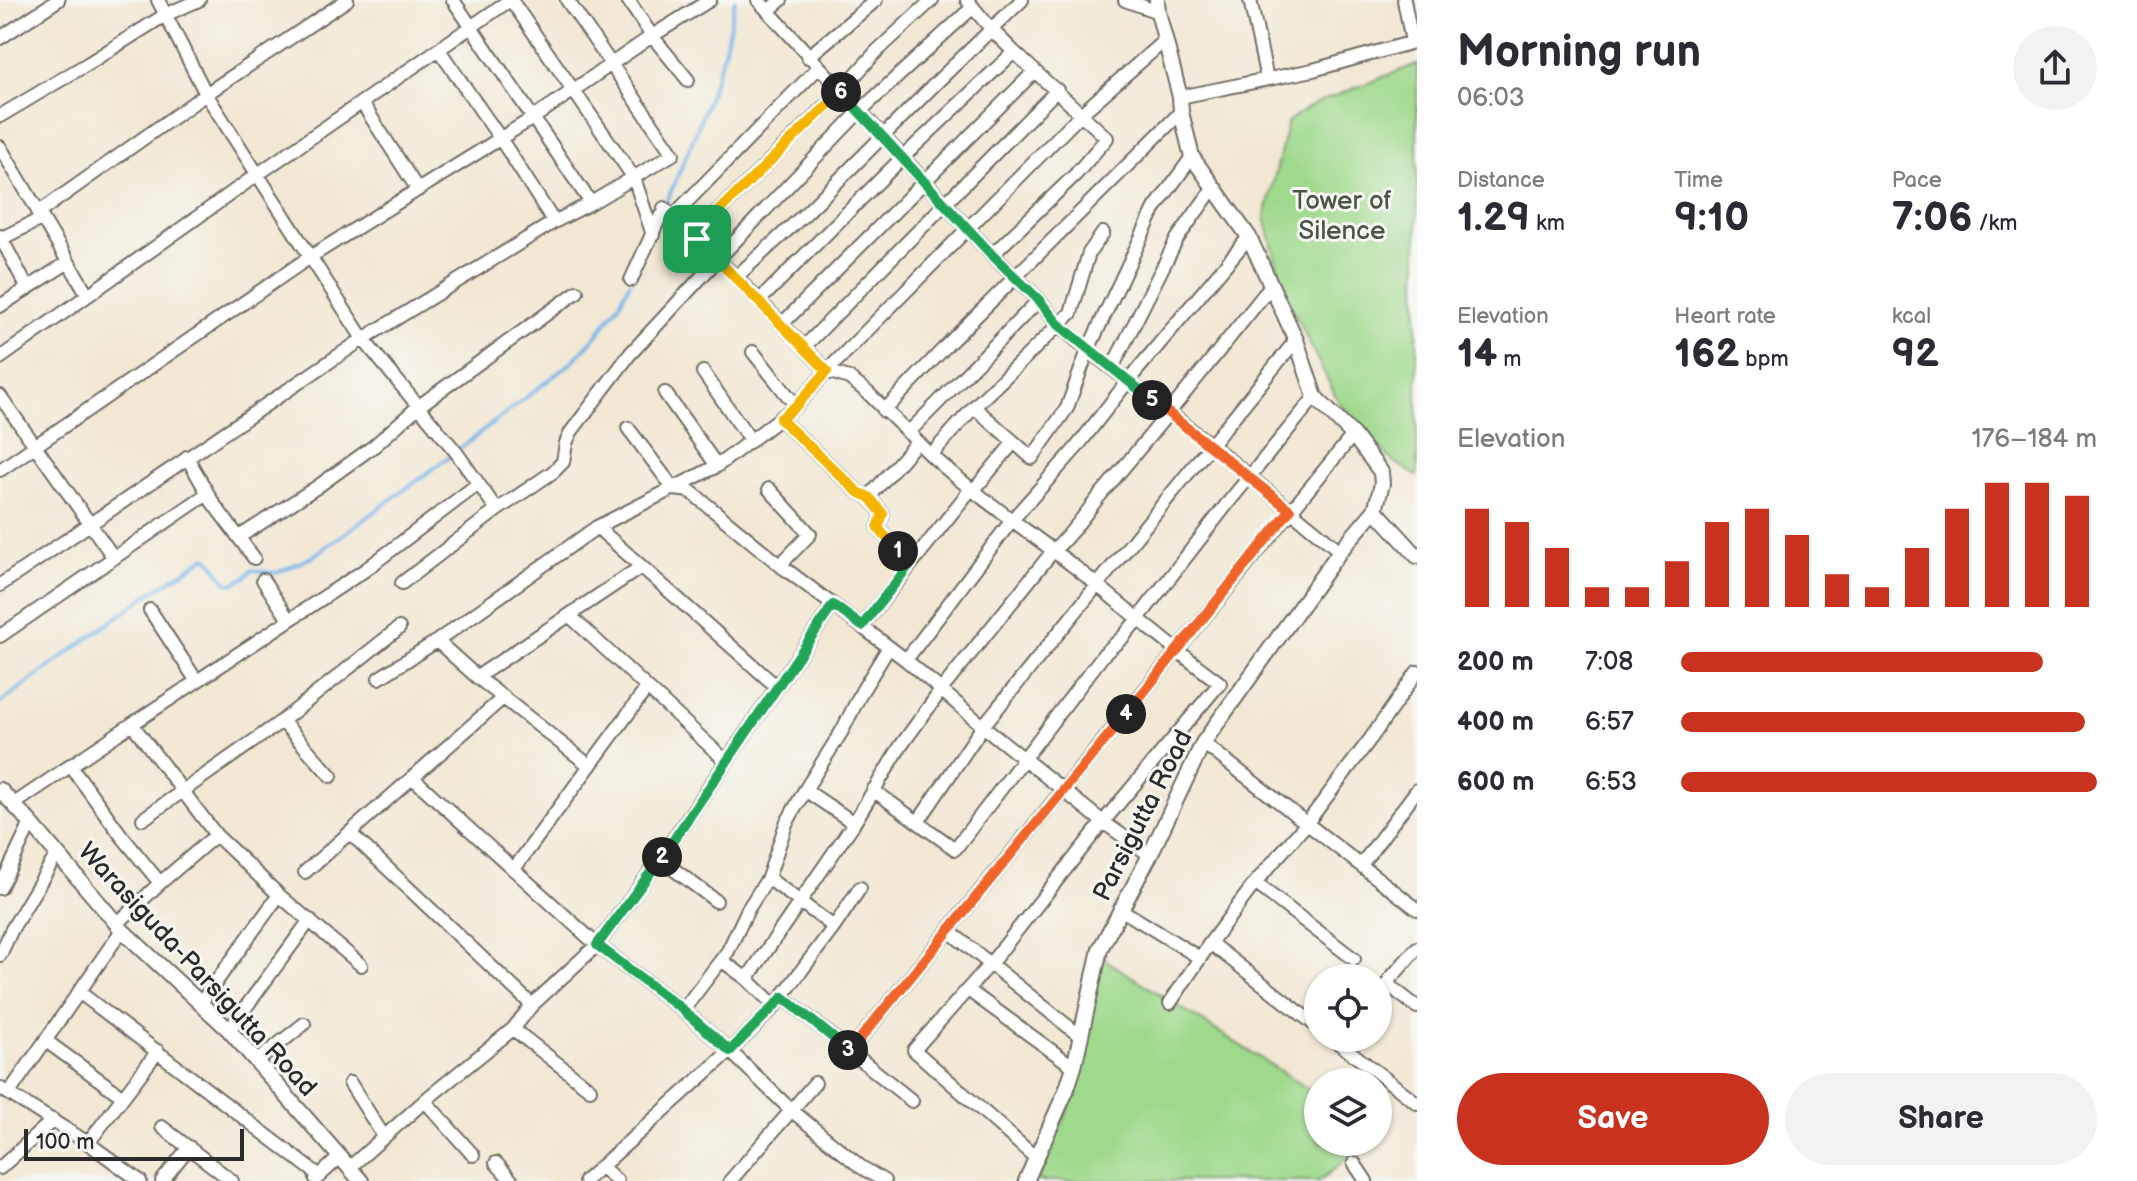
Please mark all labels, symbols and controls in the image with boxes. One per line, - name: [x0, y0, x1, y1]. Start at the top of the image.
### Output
- text: Morning run: [1457, 26, 1701, 79]
- button: share: [2013, 26, 2097, 110]
- pin: 6: [821, 72, 861, 112]
- text: 6: [834, 78, 848, 105]
- text: 06:03: [1457, 83, 1525, 114]
- text: Distance: [1457, 167, 1545, 194]
- text: Time: [1674, 167, 1723, 194]
- text: Pace: [1892, 167, 1942, 194]
- park label: Tower of Silence: [1292, 186, 1392, 247]
- text: 1.29: [1457, 194, 1530, 242]
- text: 9:10: [1674, 194, 1749, 242]
- text: 7:06: [1892, 194, 1973, 242]
- pin: [663, 205, 731, 273]
- text: km: [1530, 210, 1565, 237]
- text: /km: [1973, 210, 2017, 237]
- icon: arrive: [675, 217, 719, 261]
- text: Elevation: [1457, 303, 1549, 330]
- text: Heart rate: [1674, 303, 1776, 330]
- text: kcal: [1892, 303, 1931, 330]
- text: 14: [1457, 330, 1497, 378]
- text: 162: [1674, 330, 1739, 378]
- text: 92: [1892, 330, 1939, 378]
- text: m: [1497, 346, 1522, 373]
- text: bpm: [1739, 346, 1789, 373]
- pin: 5: [1132, 380, 1172, 420]
- text: 5: [1146, 386, 1158, 413]
- text: Elevation: [1457, 424, 1565, 455]
- text: 176–184 m: [1972, 424, 2097, 455]
- pin: 1: [878, 531, 918, 571]
- text: 1: [893, 537, 903, 564]
- text: 200 m: [1457, 647, 1534, 678]
- text: 7:08: [1585, 647, 1633, 678]
- pin: 4: [1106, 694, 1146, 734]
- text: 4: [1120, 700, 1132, 727]
- text: 400 m: [1457, 707, 1534, 738]
- text: 6:57: [1585, 707, 1634, 738]
- street label: Parsigutta Road: [1087, 725, 1200, 906]
- text: 600 m: [1457, 767, 1534, 798]
- text: 6:53: [1585, 767, 1637, 798]
- street label: Warasiguda-Parsigutta Road: [71, 837, 323, 1103]
- pin: 2: [642, 837, 682, 877]
- text: 2: [655, 843, 669, 870]
- map controls: [1304, 964, 1392, 1156]
- button: locate: [1304, 964, 1392, 1052]
- pin: 3: [828, 1030, 868, 1070]
- text: 3: [842, 1036, 854, 1063]
- button: layers: [1304, 1068, 1392, 1156]
- button: Save: [1457, 1073, 1769, 1165]
- button: Share: [1785, 1073, 2097, 1165]
- scale bar: [24, 1125, 244, 1161]
- text: 100 m: [36, 1129, 95, 1156]

